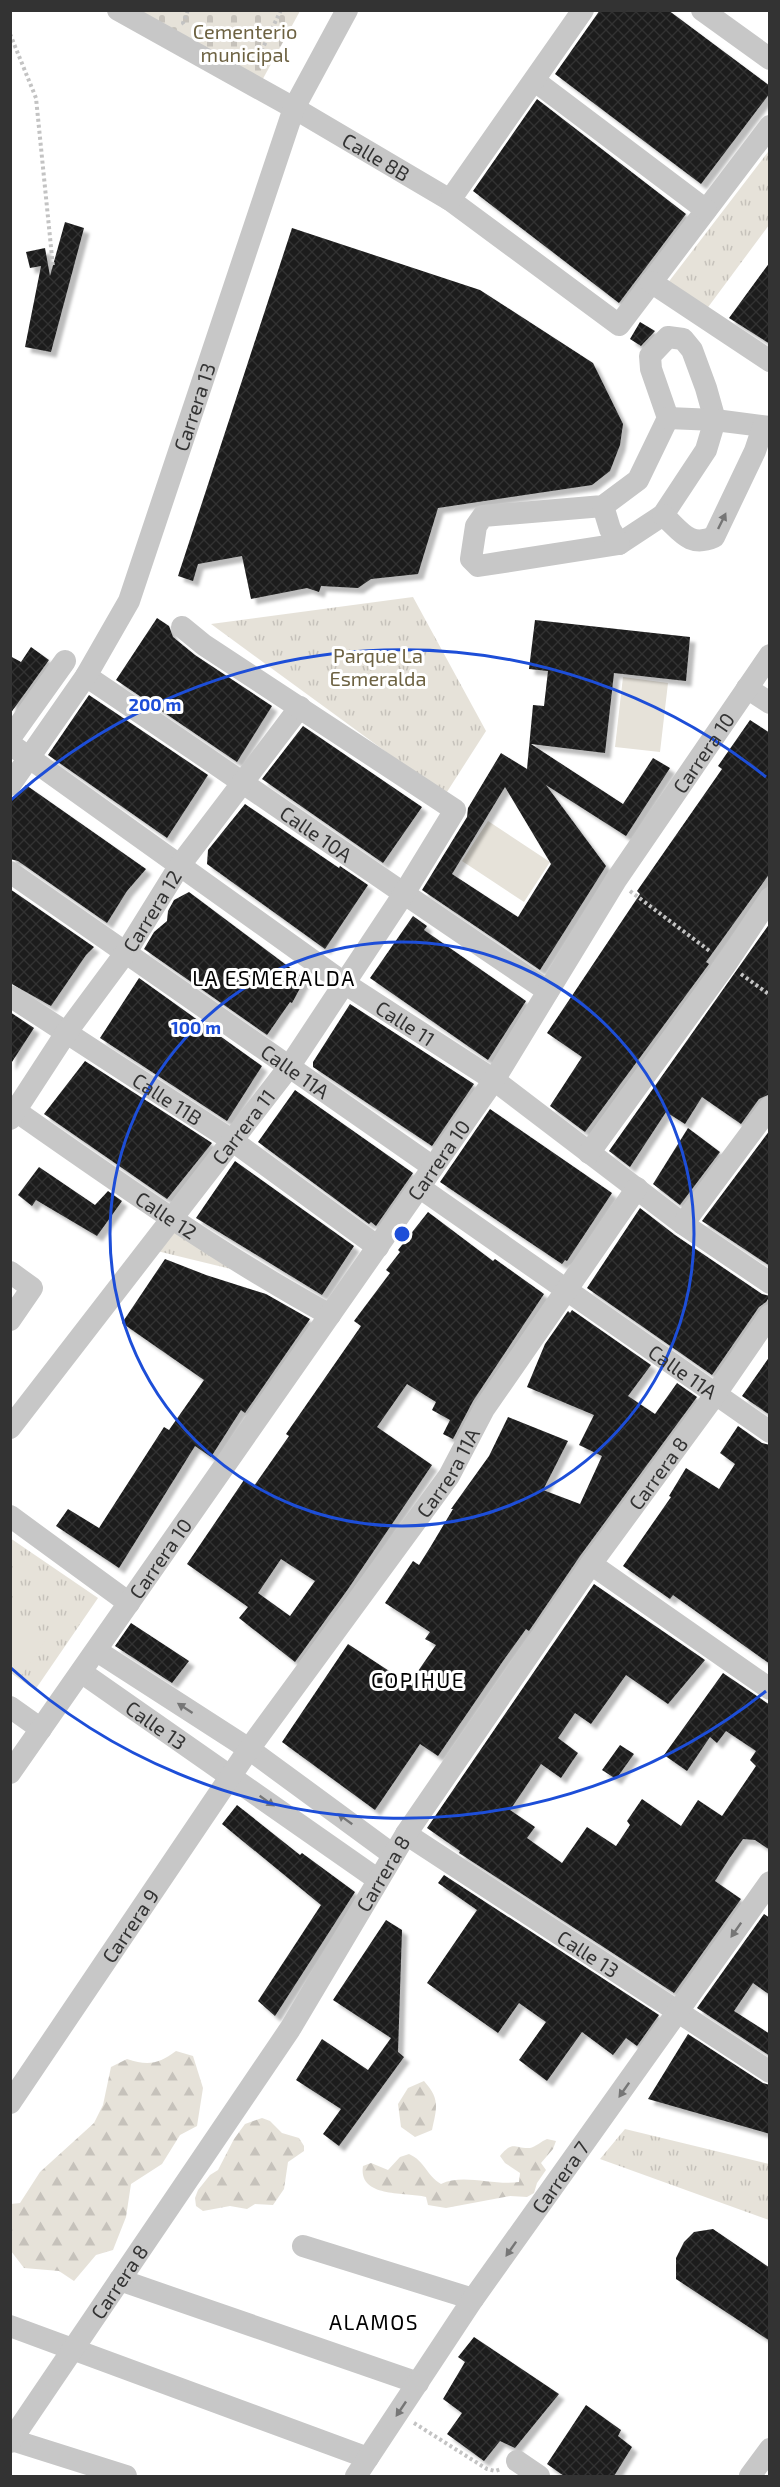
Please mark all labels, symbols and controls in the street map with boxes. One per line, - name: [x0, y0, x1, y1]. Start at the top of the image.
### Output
- park label: Cementerio municipal: [193, 19, 297, 66]
- street label: Calle 8B: [338, 127, 414, 186]
- street label: Carrera 13: [168, 360, 220, 454]
- one-way arrow: [717, 513, 726, 530]
- park label: Parque La Esmeralda: [330, 643, 427, 690]
- text: 200 m: [129, 693, 181, 715]
- street label: Carrera 10: [667, 708, 739, 797]
- street label: Calle 10A: [276, 800, 357, 867]
- street label: Carrera 12: [117, 865, 186, 956]
- district label: LA ESMERALDA: [192, 965, 356, 990]
- street label: Calle 11: [372, 995, 440, 1051]
- text: 100 m: [171, 1016, 221, 1038]
- street label: Calle 11A: [257, 1039, 335, 1104]
- street label: Calle 11B: [128, 1067, 207, 1130]
- street label: Carrera 11: [206, 1084, 279, 1169]
- street label: Carrera 10: [402, 1115, 475, 1205]
- street label: Calle 12: [131, 1186, 202, 1244]
- centre of rings: [392, 1224, 412, 1244]
- street label: Calle 11A: [644, 1339, 722, 1404]
- street label: Carrera 11A: [411, 1423, 484, 1522]
- street label: Carrera 8: [623, 1432, 692, 1514]
- street label: Carrera 10: [124, 1513, 196, 1603]
- district label: COPIHUE: [371, 1667, 465, 1692]
- street label: Calle 13: [121, 1695, 191, 1754]
- one-way arrow: [178, 1702, 194, 1714]
- one-way arrow: [259, 1795, 275, 1807]
- one-way arrow: [338, 1814, 353, 1826]
- street label: Carrera 8: [351, 1831, 414, 1916]
- street label: Carrera 9: [96, 1884, 163, 1967]
- one-way arrow: [730, 1922, 742, 1938]
- street label: Calle 13: [553, 1924, 624, 1982]
- one-way arrow: [618, 2082, 630, 2097]
- street label: Carrera 7: [526, 2136, 594, 2218]
- street label: Carrera 8: [85, 2240, 153, 2323]
- one-way arrow: [505, 2240, 517, 2256]
- district label: ALAMOS: [329, 2309, 419, 2334]
- one-way arrow: [395, 2401, 407, 2417]

